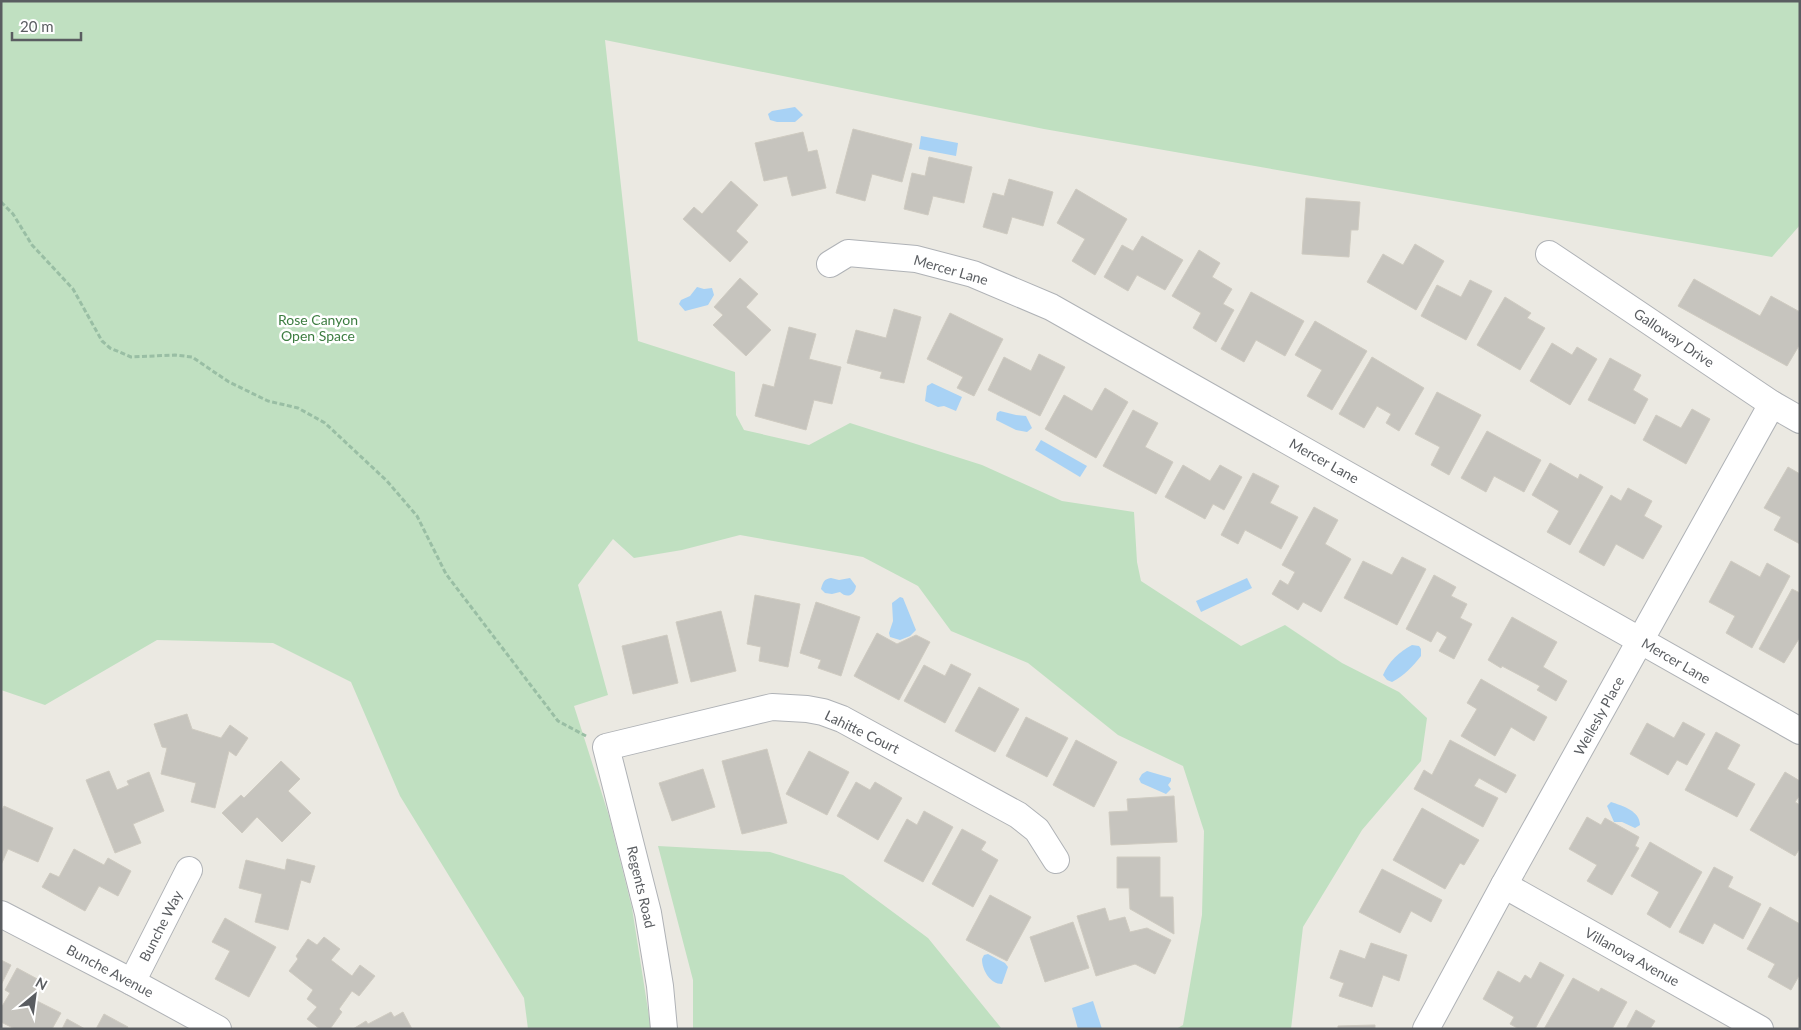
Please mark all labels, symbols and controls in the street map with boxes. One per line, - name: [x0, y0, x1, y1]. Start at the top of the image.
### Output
- scale bar: [12, 10, 81, 42]
- text: 20 m: [20, 17, 54, 35]
- street label: Mercer Lane: [912, 251, 990, 288]
- street label: Galloway Drive: [1631, 305, 1718, 371]
- park label: Rose Canyon Open Space: [278, 311, 358, 344]
- street label: Mercer Lane: [1287, 435, 1362, 487]
- street label: Mercer Lane: [1639, 634, 1714, 687]
- street label: Wellesly Place: [1570, 673, 1627, 758]
- street label: Lahitte Court: [822, 706, 902, 757]
- street label: Regents Road: [624, 844, 659, 930]
- street label: Bunche Way: [135, 887, 186, 964]
- street label: Villanova Avenue: [1582, 924, 1682, 990]
- street label: Bunche Avenue: [64, 941, 157, 1001]
- north arrow: [10, 970, 60, 1020]
- text: N: [33, 973, 50, 993]

